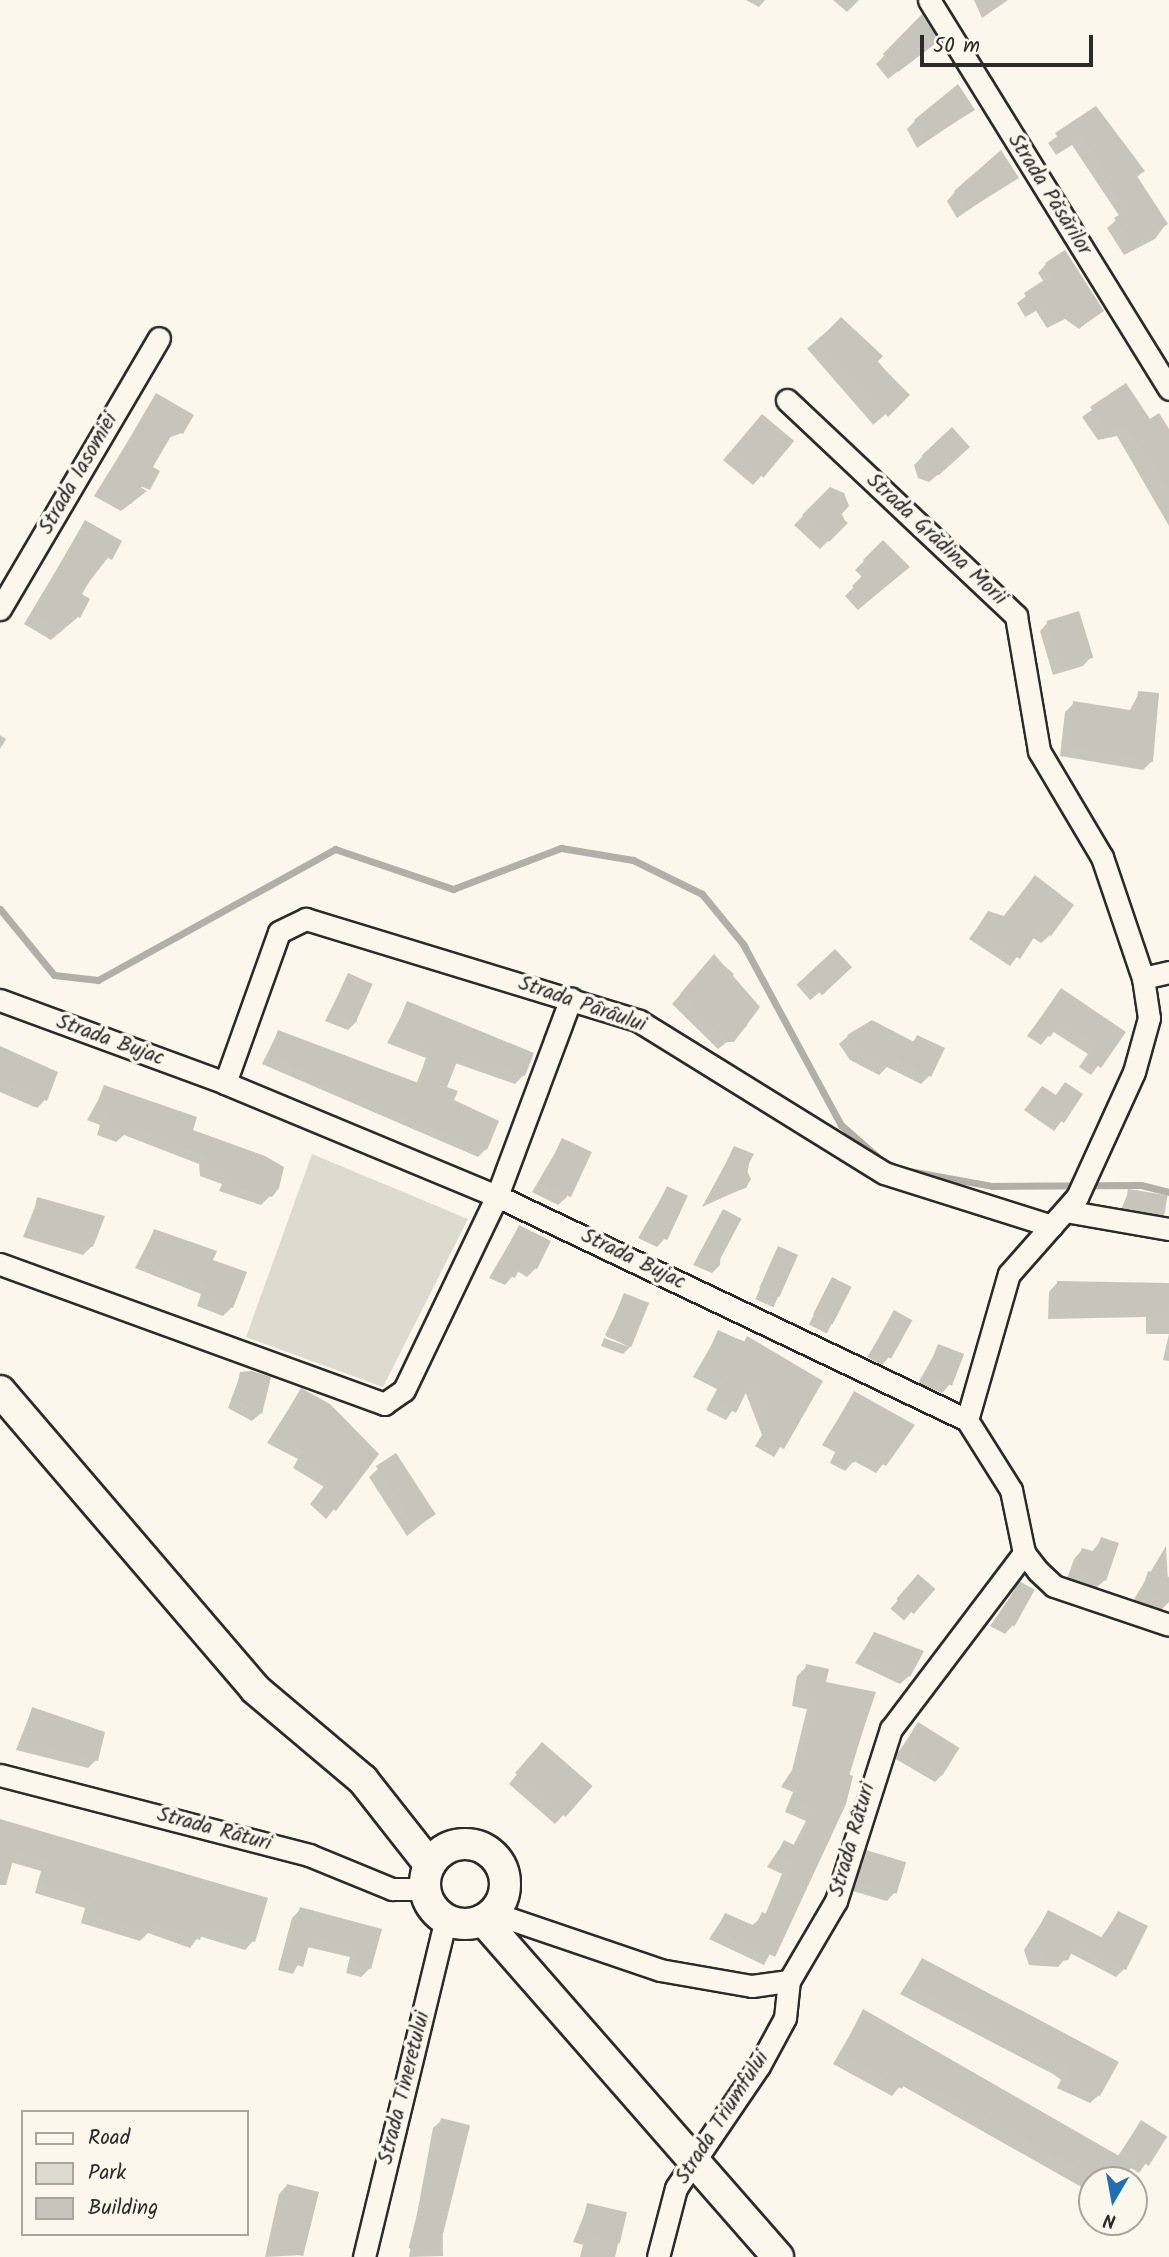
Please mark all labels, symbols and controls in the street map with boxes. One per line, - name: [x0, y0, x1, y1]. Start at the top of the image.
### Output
- scale bar: [924, 21, 1097, 65]
- text: 50 m: [933, 30, 980, 63]
- street label: Strada Păsărilor: [1002, 130, 1096, 260]
- street label: Strada Iasomiei: [34, 409, 124, 539]
- street label: Strada Grădina Morii: [861, 469, 1011, 611]
- street label: Strada Pârâului: [515, 971, 649, 1039]
- street label: Strada Bujac: [53, 1010, 167, 1072]
- street label: Strada Bujac: [577, 1224, 689, 1296]
- street label: Strada Râturi: [825, 1780, 881, 1900]
- street label: Strada Râturi: [154, 1803, 274, 1857]
- street label: Strada Tineretului: [374, 2009, 436, 2167]
- street label: Strada Triumfului: [671, 2047, 775, 2189]
- legend: [21, 2110, 248, 2236]
- text: Road: [88, 2122, 130, 2155]
- text: Park: [88, 2157, 126, 2190]
- north arrow: [1078, 2166, 1148, 2236]
- text: Building: [88, 2192, 158, 2225]
- text: N: [1101, 2204, 1118, 2236]

